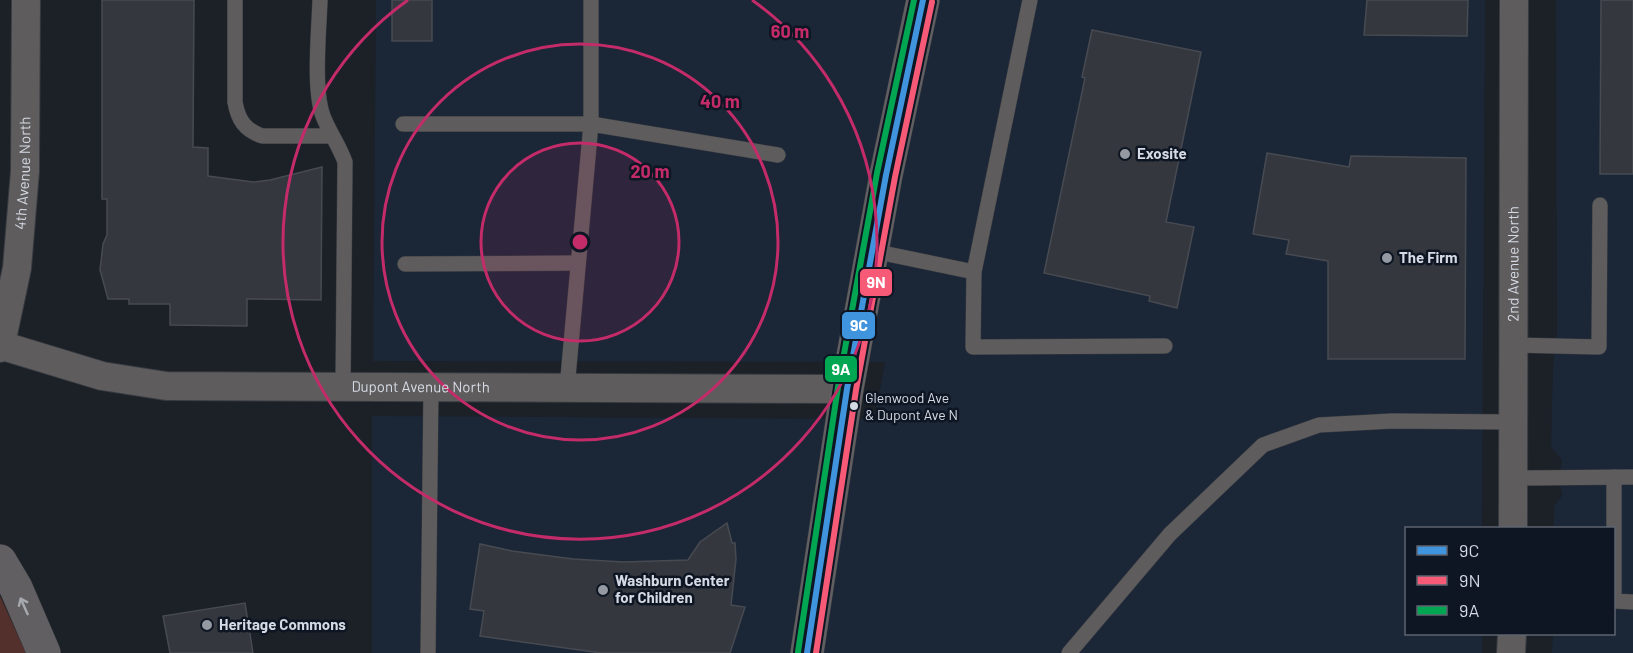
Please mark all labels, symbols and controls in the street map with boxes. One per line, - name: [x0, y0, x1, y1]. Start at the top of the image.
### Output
- text: 60 m: [771, 20, 809, 42]
- text: 40 m: [700, 90, 740, 112]
- street label: 4th Avenue North: [10, 116, 33, 230]
- place label: Exosite: [1137, 144, 1187, 162]
- marker: Exosite: [1118, 147, 1132, 161]
- text: 20 m: [631, 160, 669, 182]
- street label: 2nd Avenue North: [1503, 206, 1522, 322]
- centre of rings: [570, 232, 590, 252]
- place label: The Firm: [1399, 248, 1458, 266]
- marker: The Firm: [1380, 251, 1394, 265]
- line badge: 9N: [859, 268, 893, 297]
- text: 9N: [866, 272, 886, 291]
- line badge: 9C: [841, 311, 876, 340]
- text: 9C: [850, 315, 868, 334]
- line badge: 9A: [824, 355, 858, 383]
- text: 9A: [831, 359, 851, 378]
- street label: Dupont Avenue North: [351, 377, 490, 395]
- place label: Glenwood Ave & Dupont Ave N: [865, 389, 958, 423]
- marker: Glenwood Ave & Dupont Ave N: [848, 400, 860, 412]
- legend: [1405, 527, 1615, 635]
- text: 9C: [1459, 539, 1479, 561]
- text: 9N: [1459, 569, 1481, 591]
- place label: Washburn Center for Children: [615, 571, 730, 606]
- marker: Washburn Center for Children: [596, 583, 610, 597]
- one-way arrow: [18, 597, 29, 616]
- text: 9A: [1459, 599, 1479, 621]
- place label: Heritage Commons: [219, 615, 346, 633]
- marker: Heritage Commons: [200, 618, 214, 632]

